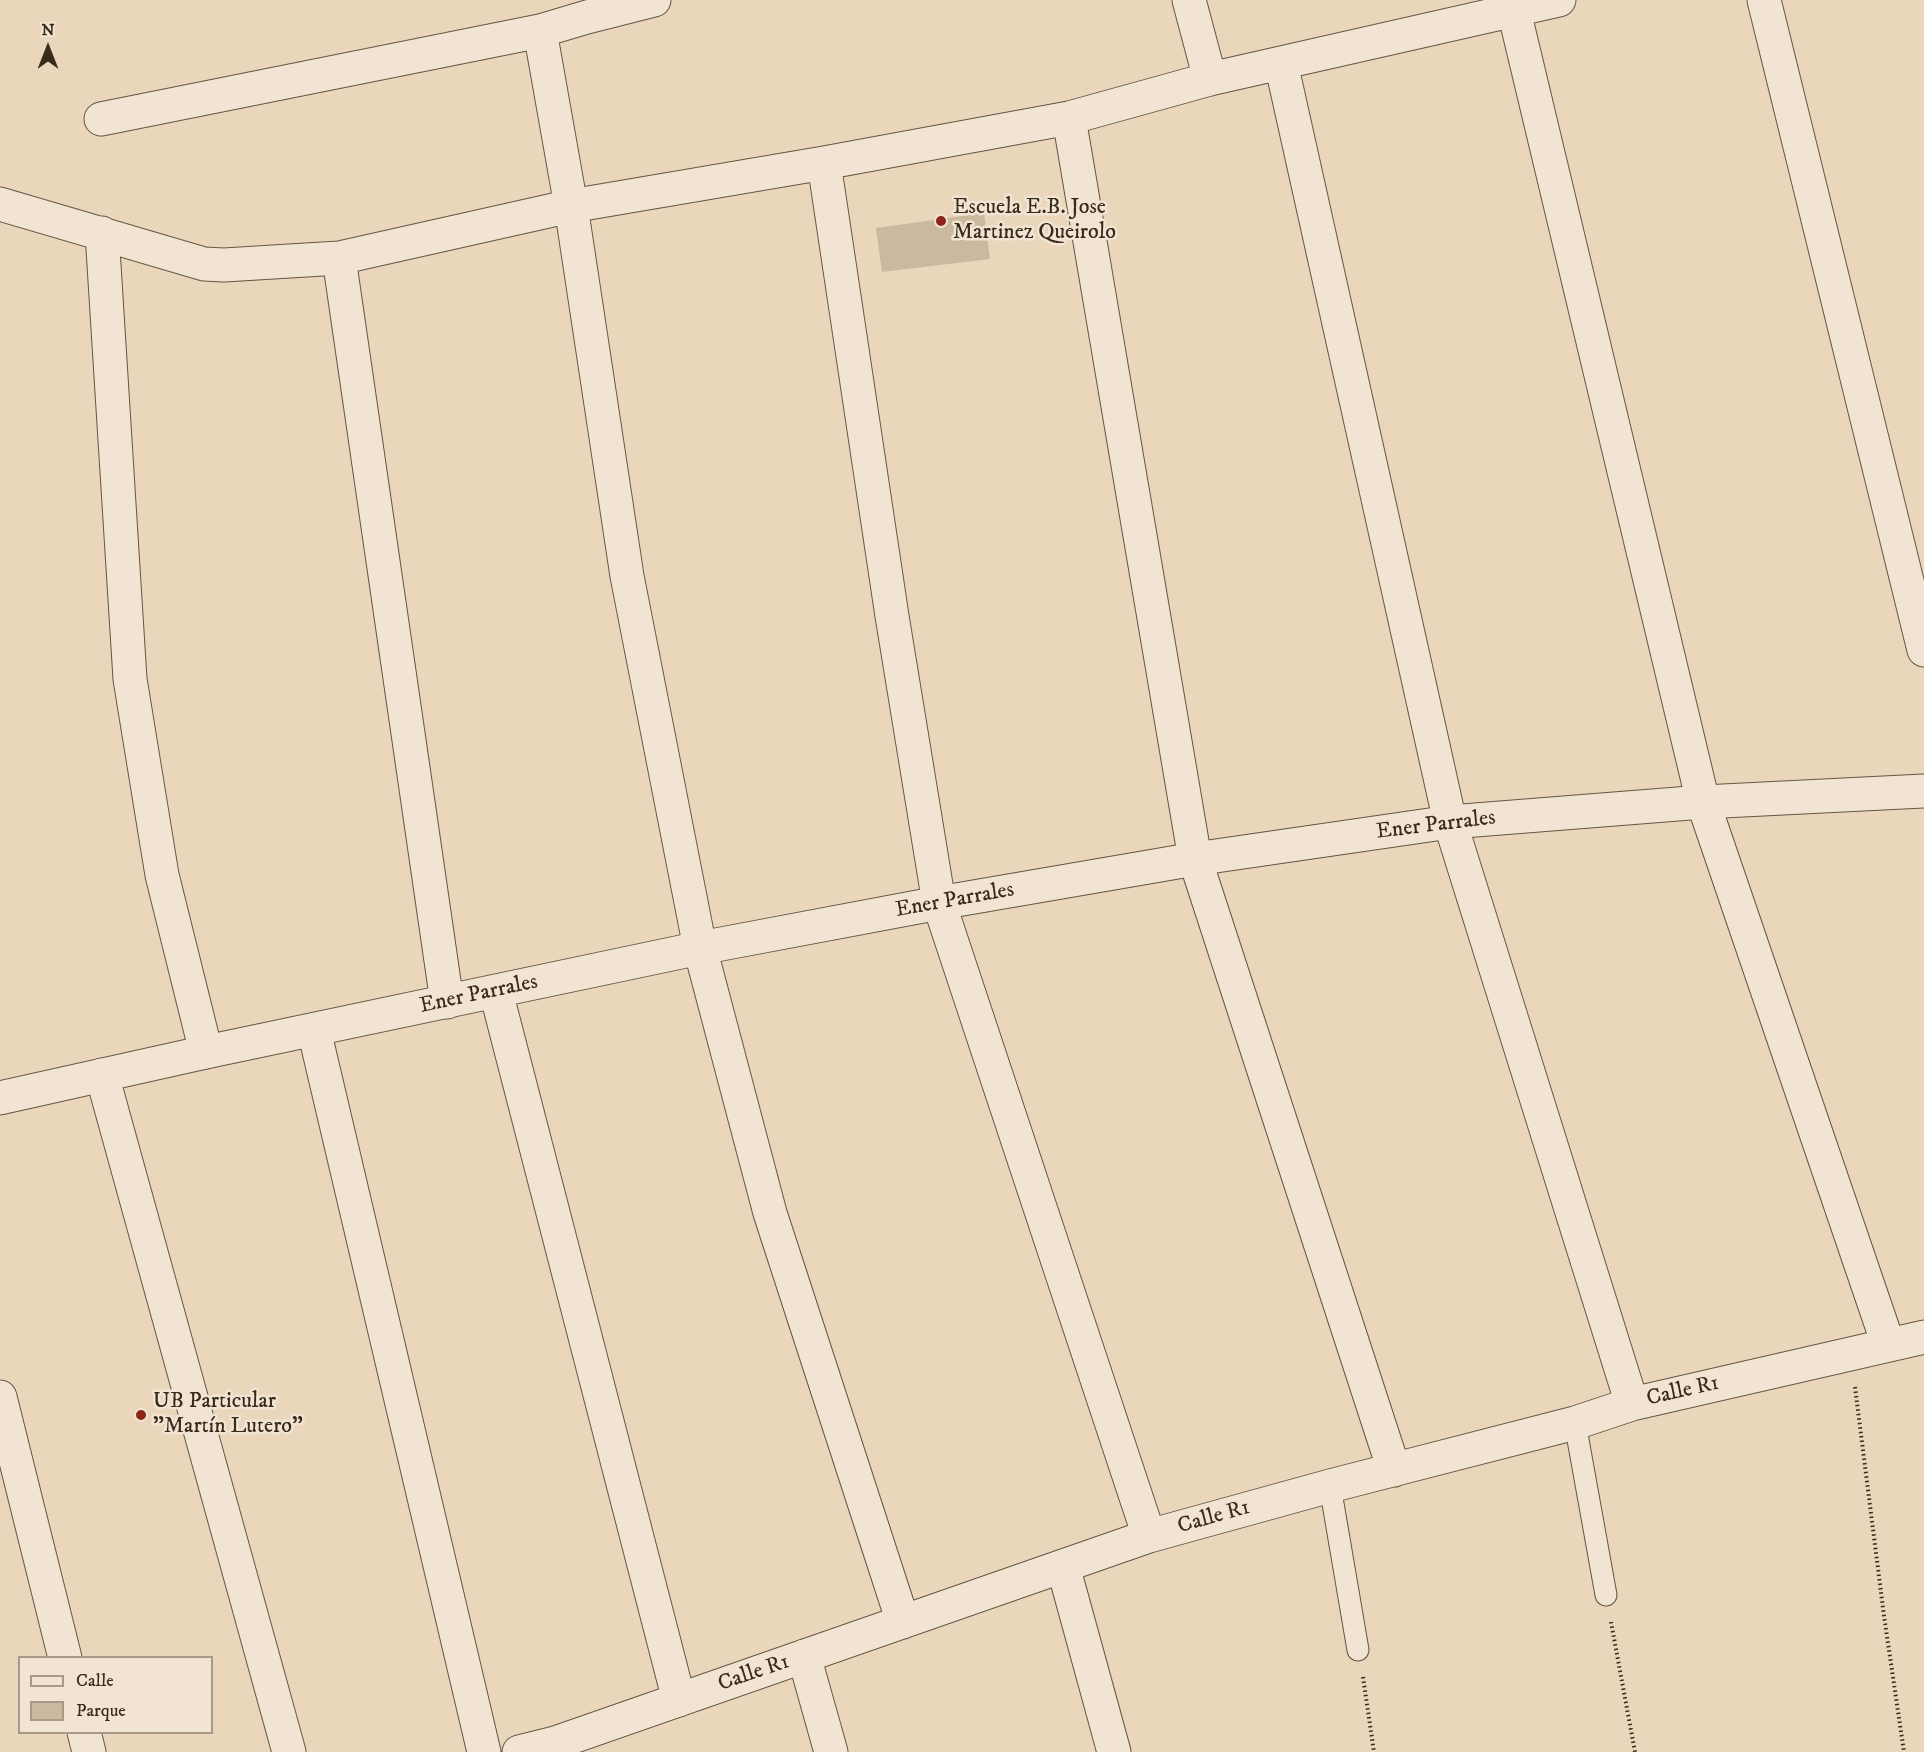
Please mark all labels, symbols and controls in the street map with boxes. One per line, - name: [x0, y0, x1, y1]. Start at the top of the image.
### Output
- north arrow: [18, 18, 78, 78]
- text: N: [41, 20, 55, 40]
- place label: Escuela E.B. Jose Martinez Queirolo: [953, 195, 1116, 246]
- marker: Escuela E.B. Jose Martinez Queirolo: [934, 214, 948, 228]
- street label: Ener Parrales: [1375, 806, 1497, 846]
- street label: Ener Parrales: [894, 878, 1016, 924]
- street label: Ener Parrales: [418, 970, 540, 1020]
- street label: Calle R1: [1644, 1371, 1722, 1413]
- place label: UB Particular "Martín Lutero": [153, 1389, 303, 1440]
- marker: UB Particular "Martín Lutero": [134, 1408, 148, 1422]
- street label: Calle R1: [1175, 1495, 1253, 1541]
- street label: Calle R1: [715, 1650, 793, 1698]
- legend: [18, 1656, 213, 1734]
- text: Calle: [76, 1670, 114, 1692]
- text: Parque: [76, 1700, 126, 1722]

